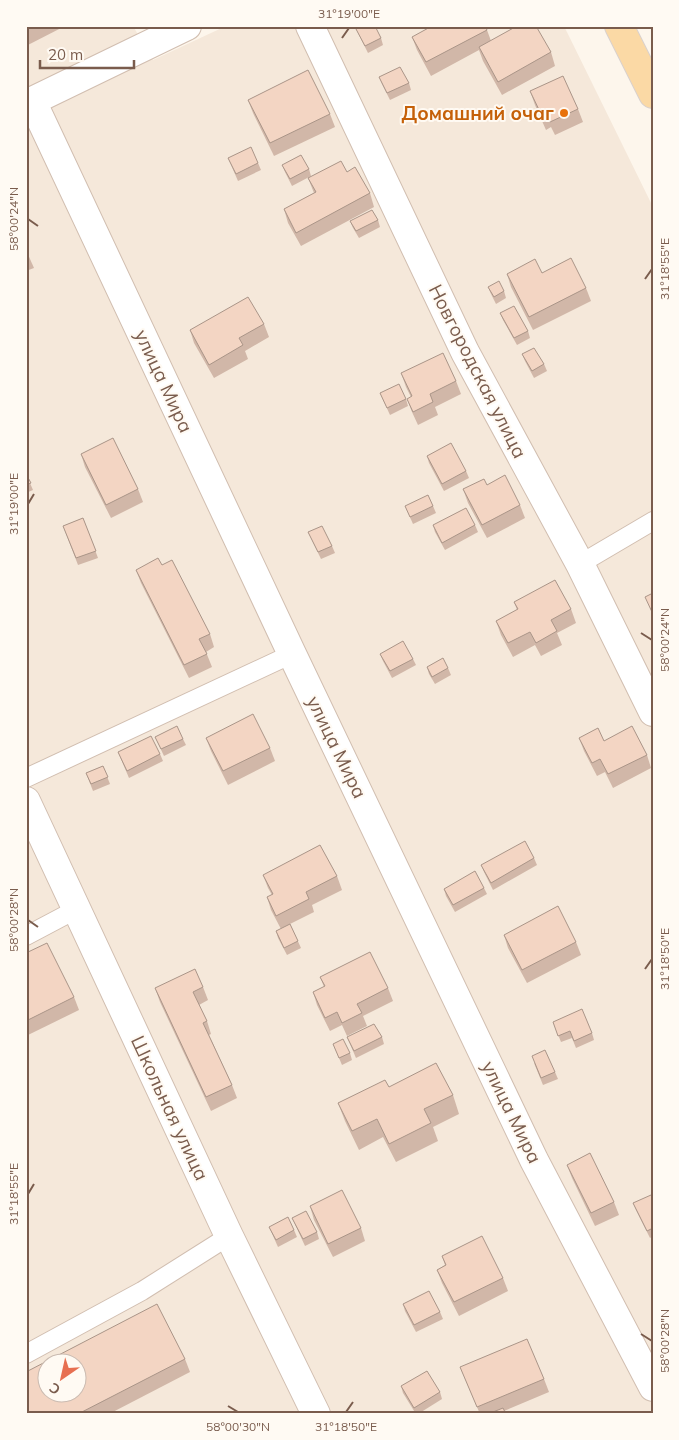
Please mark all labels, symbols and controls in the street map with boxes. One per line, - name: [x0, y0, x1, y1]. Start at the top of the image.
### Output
- text: 31°19'00"E: [318, 6, 380, 21]
- scale bar: [40, 38, 134, 70]
- text: 20 m: [48, 45, 83, 64]
- place label: Домашний очаг: [402, 101, 554, 125]
- marker: Домашний очаг: [558, 107, 570, 119]
- text: 58°00'24"N: [6, 187, 21, 251]
- text: 31°18'55"E: [657, 238, 672, 300]
- street label: Новгородская улица: [424, 280, 532, 462]
- street label: улица Мира: [130, 326, 198, 436]
- text: 31°19'00"E: [6, 473, 21, 535]
- text: 58°00'24"N: [657, 608, 672, 672]
- street label: улица Мира: [302, 692, 372, 802]
- text: 58°00'28"N: [6, 888, 21, 952]
- text: 31°18'50"E: [657, 928, 672, 990]
- street label: Школьная улица: [126, 1032, 214, 1184]
- street label: улица Мира: [477, 1057, 547, 1167]
- text: 31°18'55"E: [6, 1163, 21, 1225]
- text: 58°00'28"N: [657, 1309, 672, 1373]
- north arrow: [38, 1352, 88, 1402]
- text: С: [46, 1379, 64, 1399]
- text: 58°00'30"N: [206, 1419, 270, 1434]
- text: 31°18'50"E: [315, 1419, 377, 1434]

